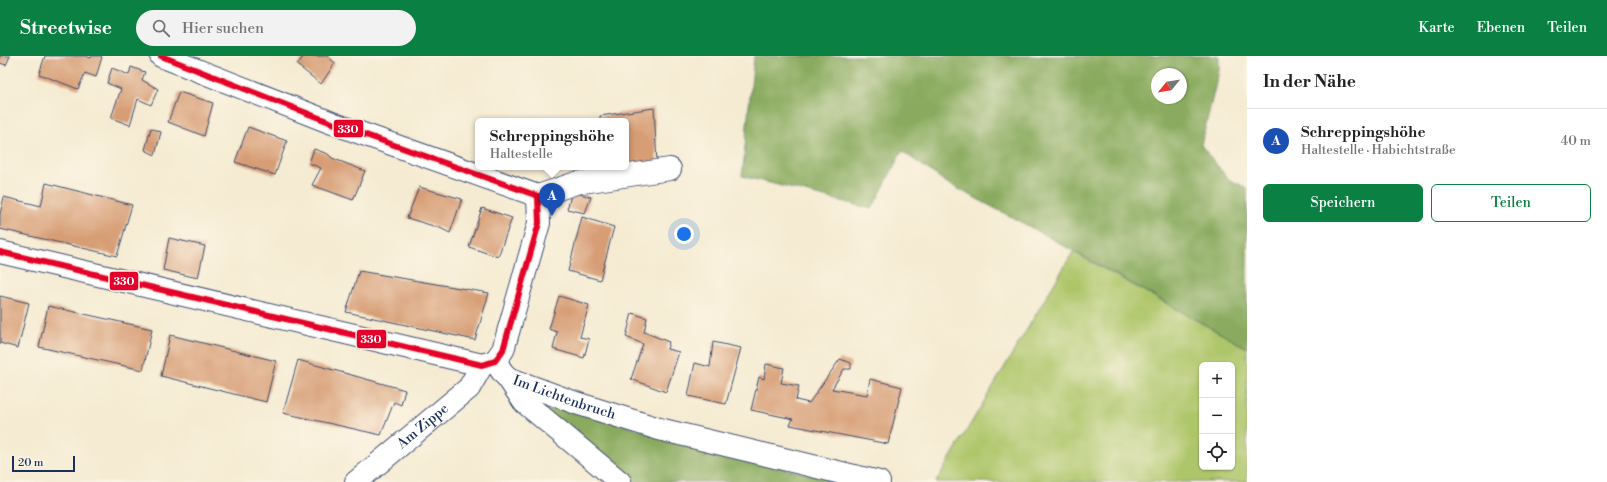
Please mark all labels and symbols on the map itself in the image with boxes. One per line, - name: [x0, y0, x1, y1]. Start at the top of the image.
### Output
- north arrow: [1151, 68, 1187, 104]
- line badge: 330: [333, 119, 364, 138]
- text: 330: [337, 123, 359, 137]
- pin: A: [539, 183, 565, 216]
- your location: [674, 224, 694, 244]
- line badge: 330: [109, 271, 139, 291]
- text: 330: [113, 275, 135, 289]
- line badge: 330: [356, 329, 387, 349]
- text: 330: [360, 333, 382, 347]
- street label: Im Lichtenbruch: [510, 371, 618, 424]
- street label: Am Zippe: [393, 400, 452, 454]
- scale bar: [12, 454, 75, 473]

